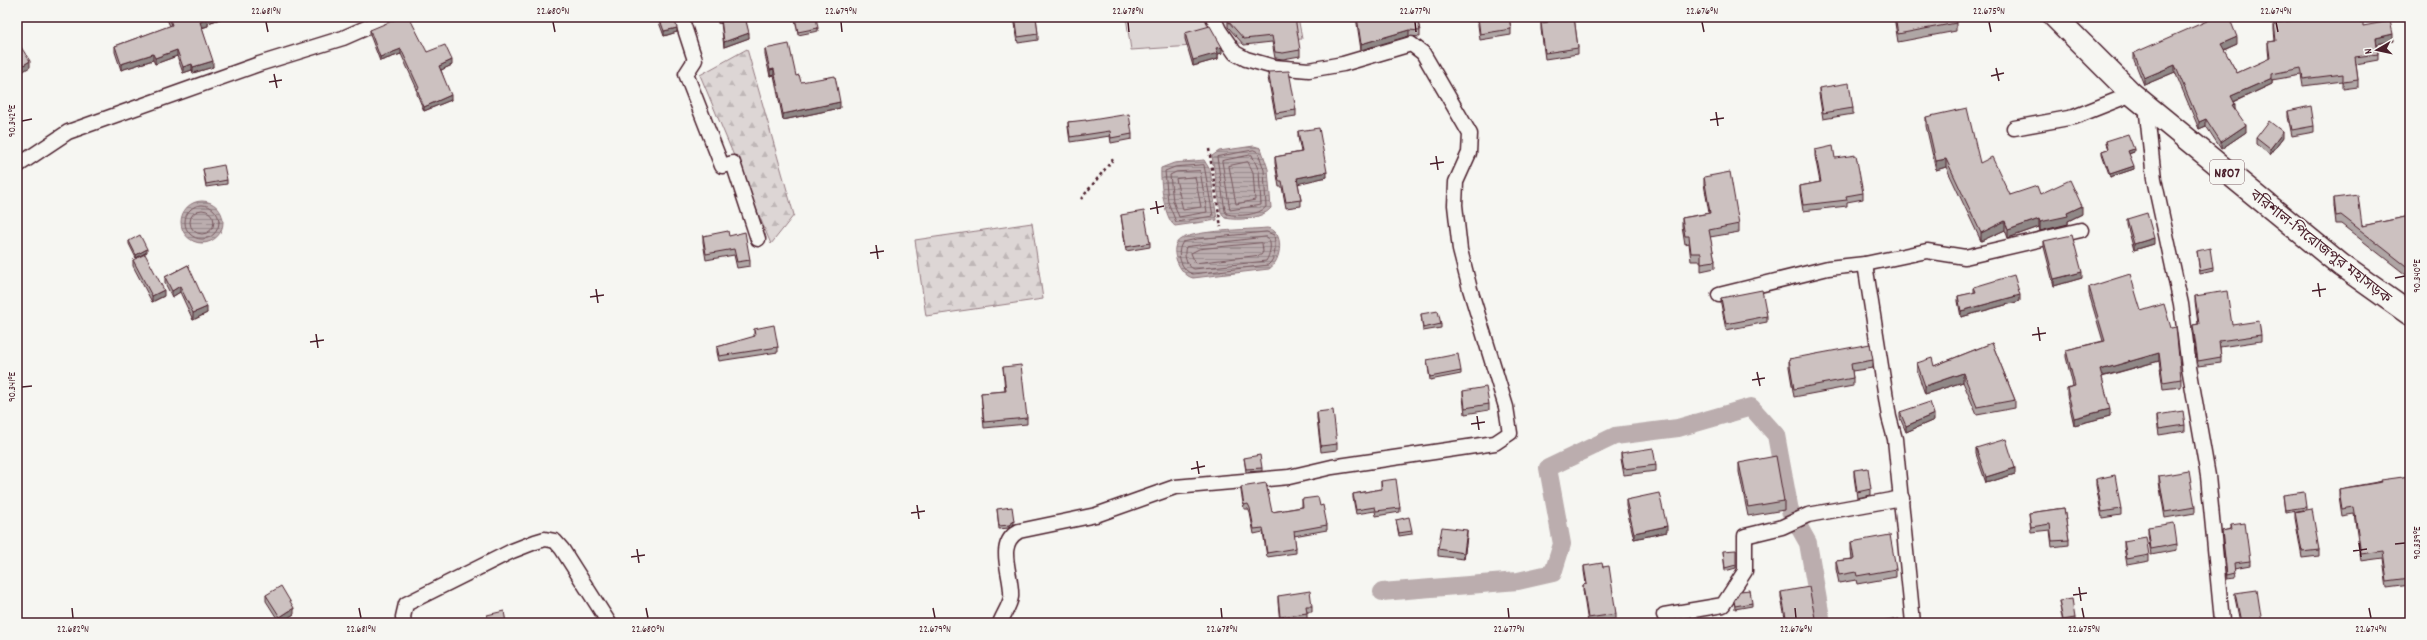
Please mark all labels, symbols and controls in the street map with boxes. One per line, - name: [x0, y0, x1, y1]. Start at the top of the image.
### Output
- text: 22.681°N: [251, 5, 281, 19]
- text: 22.680°N: [537, 5, 570, 19]
- text: 22.679°N: [825, 5, 857, 19]
- text: 22.678°N: [1112, 5, 1144, 19]
- text: 22.677°N: [1399, 5, 1431, 19]
- text: 22.676°N: [1686, 5, 1718, 19]
- text: 22.675°N: [1973, 5, 2005, 19]
- text: 22.674°N: [2260, 5, 2292, 19]
- north arrow: [2357, 30, 2397, 70]
- text: N: [2361, 47, 2377, 55]
- text: 90.342°E: [6, 104, 20, 137]
- road number: N807: [2210, 160, 2244, 184]
- street label: বরিশাল-পিরোজপুর মহাসড়ক: [2243, 185, 2396, 311]
- text: 90.340°E: [2411, 259, 2425, 293]
- text: 90.341°E: [6, 371, 20, 402]
- text: 90.339°E: [2411, 526, 2425, 559]
- text: 22.682°N: [57, 623, 89, 637]
- text: 22.681°N: [346, 623, 376, 637]
- text: 22.680°N: [632, 623, 665, 637]
- text: 22.679°N: [919, 623, 951, 637]
- text: 22.678°N: [1206, 623, 1238, 637]
- text: 22.677°N: [1493, 623, 1525, 637]
- text: 22.676°N: [1780, 623, 1812, 637]
- text: 22.675°N: [2068, 623, 2100, 637]
- text: 22.674°N: [2355, 623, 2387, 637]

